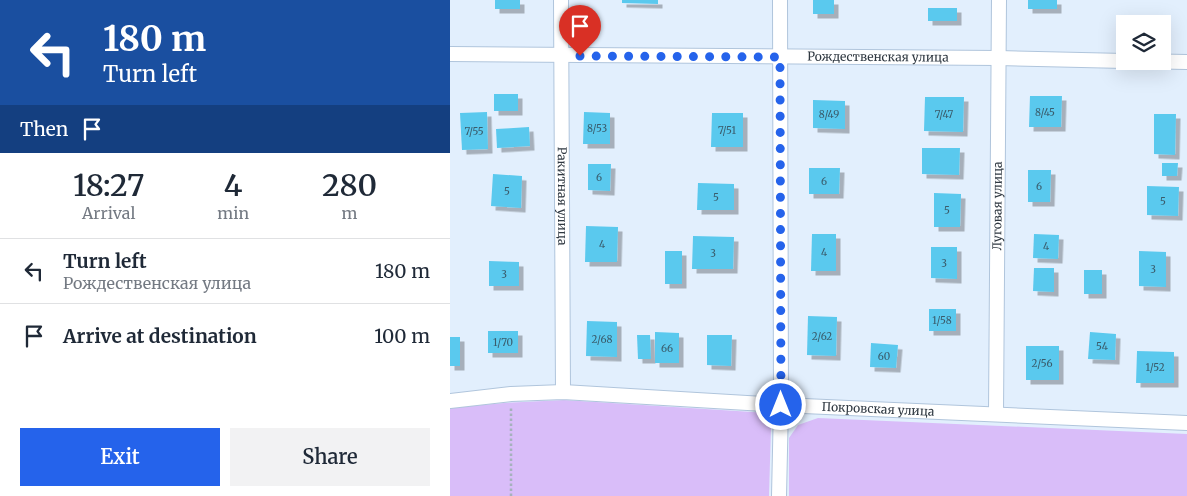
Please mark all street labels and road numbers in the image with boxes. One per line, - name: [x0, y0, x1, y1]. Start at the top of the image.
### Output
- street label: Рождественская улица: [807, 49, 949, 65]
- street label: Ракитная улица: [555, 147, 570, 246]
- street label: Луговая улица: [989, 161, 1005, 251]
- street label: Покровская улица: [821, 399, 935, 419]

